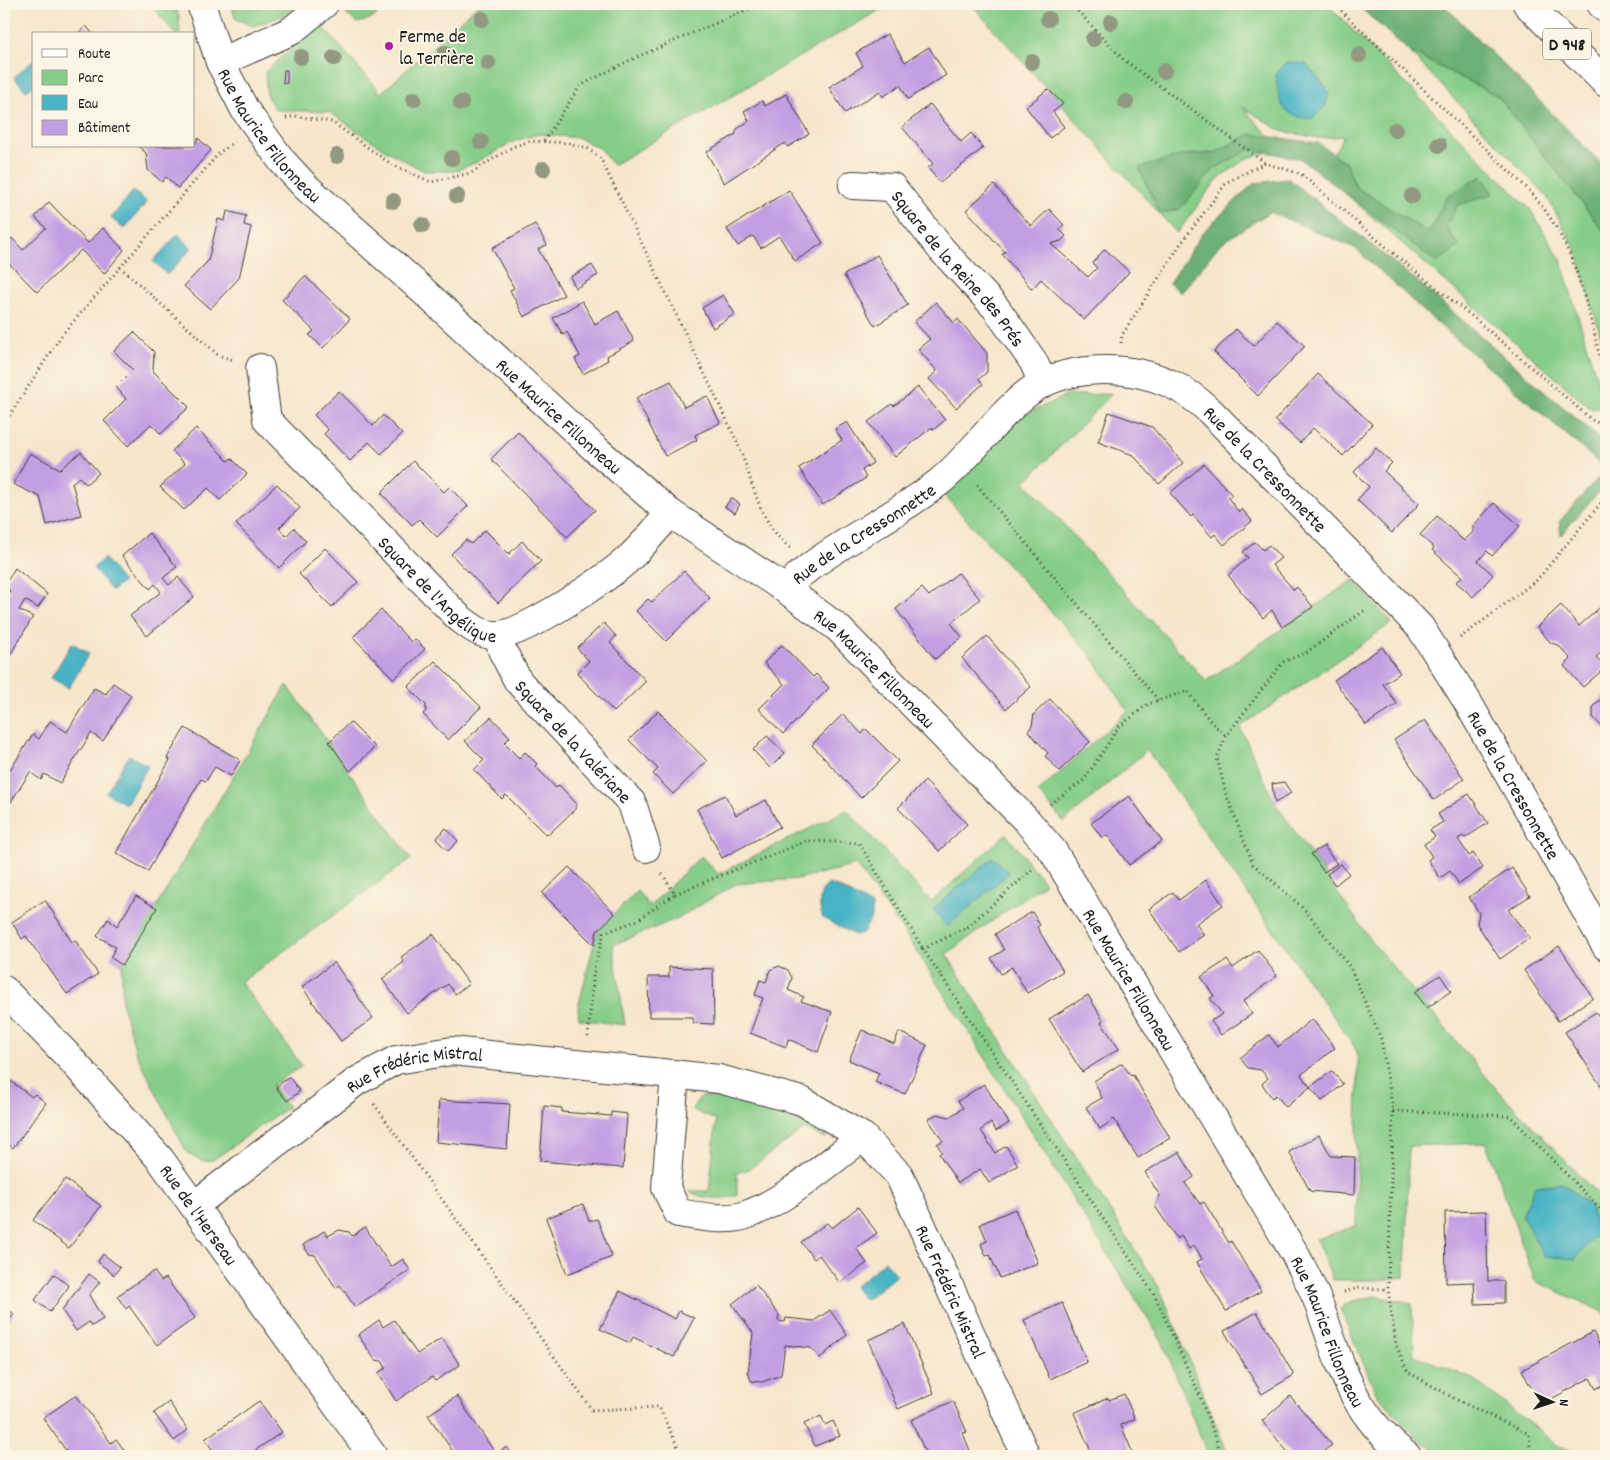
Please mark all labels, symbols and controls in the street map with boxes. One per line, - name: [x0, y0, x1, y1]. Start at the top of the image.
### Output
- place label: Ferme de la Terrière: [399, 25, 474, 74]
- road number: D 948: [1543, 29, 1591, 60]
- legend: [32, 32, 195, 148]
- marker: Ferme de la Terrière: [383, 40, 395, 52]
- text: Route: [78, 44, 111, 66]
- street label: Rue Maurice Fillonneau: [209, 64, 326, 211]
- text: Parc: [78, 68, 103, 90]
- text: Eau: [78, 94, 98, 116]
- text: Bâtiment: [78, 118, 131, 140]
- street label: Square de la Reine des Prés: [883, 186, 1029, 354]
- street label: Rue Maurice Fillonneau: [488, 354, 626, 483]
- street label: Rue de la Cressonnette: [1196, 401, 1331, 540]
- street label: Rue de la Cressonnette: [787, 479, 943, 593]
- street label: Square de l'Angélique: [370, 532, 497, 652]
- street label: Rue Maurice Fillonneau: [806, 604, 940, 736]
- street label: Square de la Valériane: [507, 675, 636, 811]
- street label: Rue de la Cressonnette: [1458, 707, 1564, 866]
- street label: Rue Maurice Fillonneau: [1074, 904, 1180, 1057]
- street label: Rue Frédéric Mistral: [341, 1041, 484, 1102]
- street label: Rue de l'Herseau: [151, 1160, 242, 1272]
- street label: Rue Frédéric Mistral: [906, 1222, 990, 1364]
- street label: Rue Maurice Fillonneau: [1281, 1252, 1369, 1414]
- north arrow: [1528, 1378, 1578, 1428]
- text: N: [1553, 1399, 1573, 1407]

